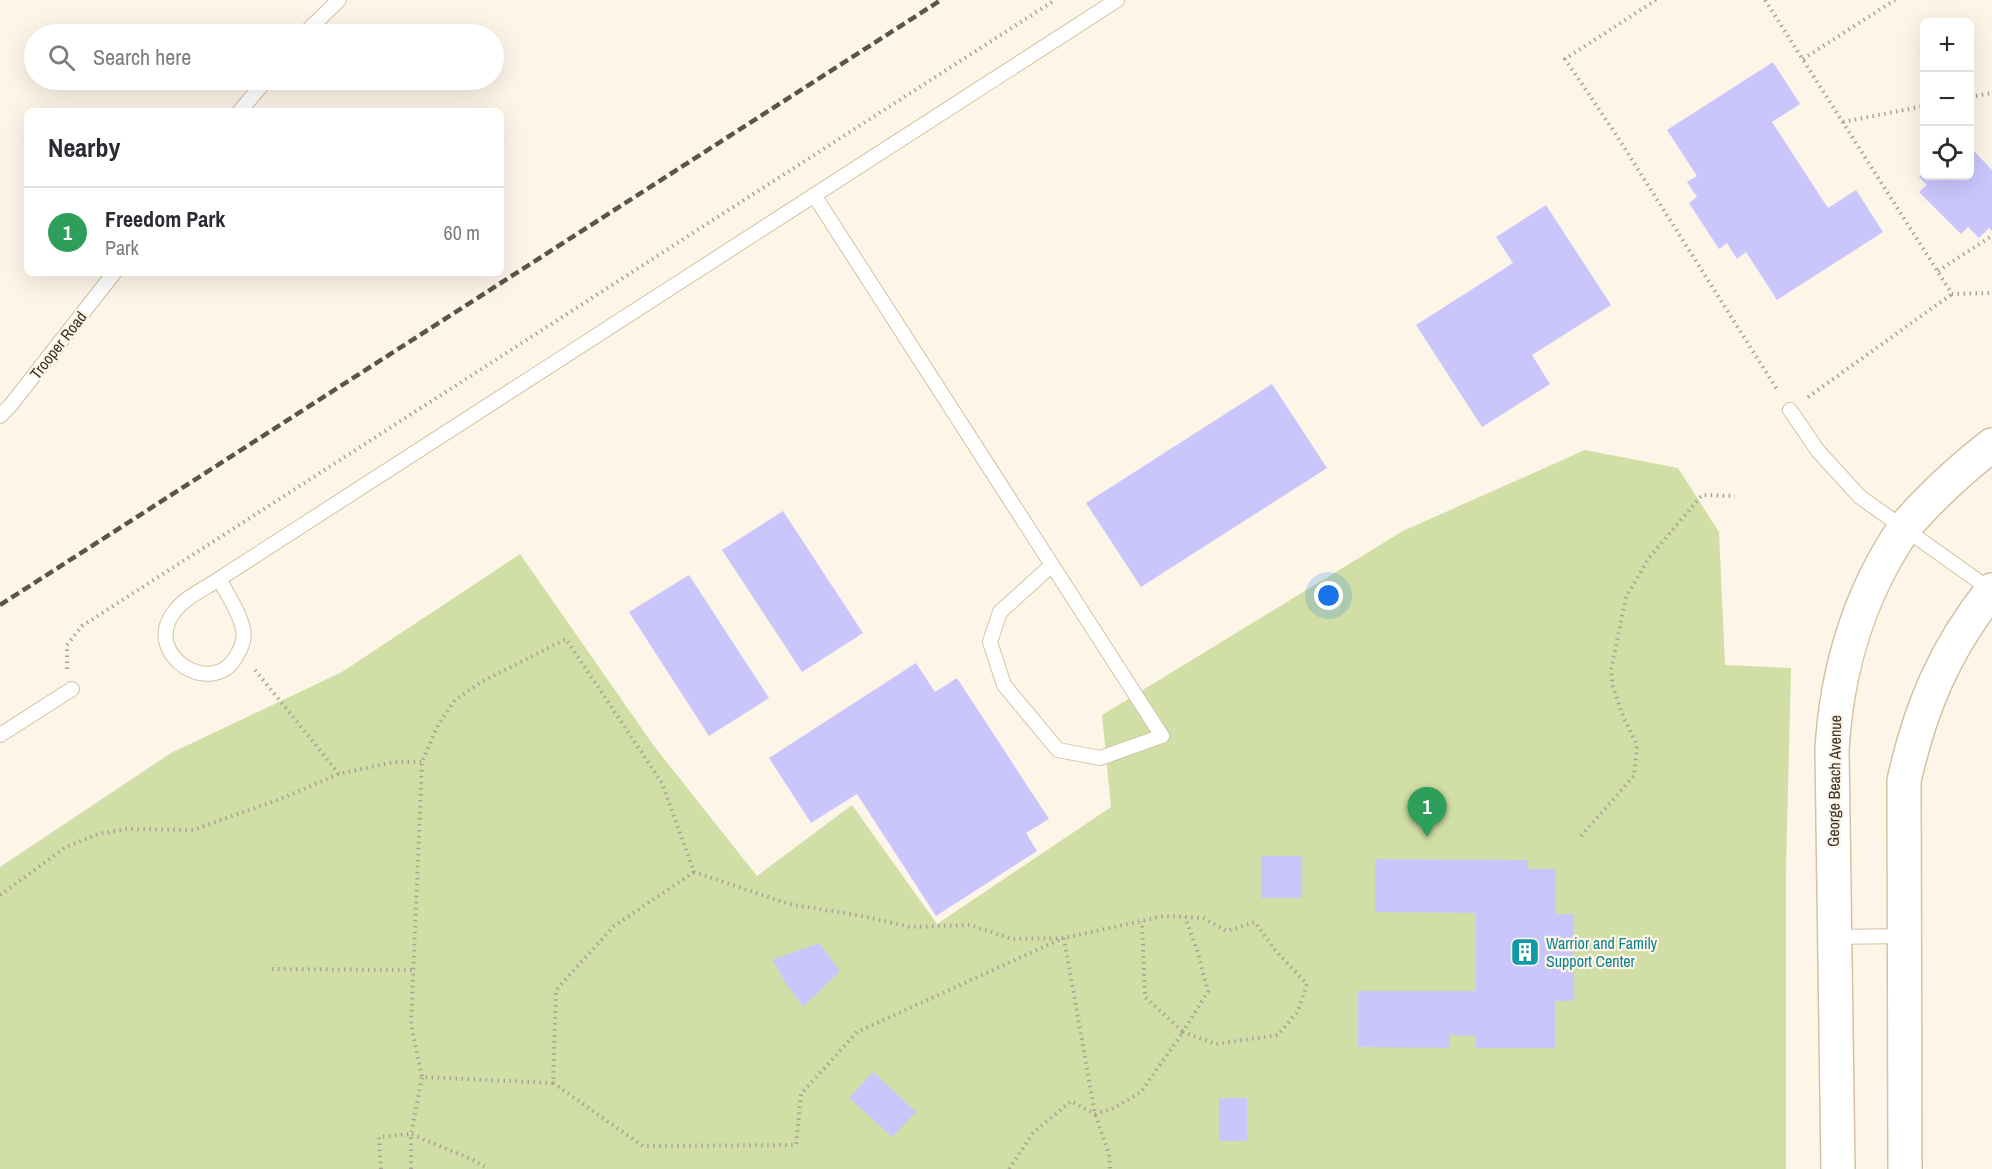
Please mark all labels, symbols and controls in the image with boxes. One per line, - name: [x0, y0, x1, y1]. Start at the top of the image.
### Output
- map controls: [1920, 18, 1974, 180]
- button: +: [1920, 18, 1974, 72]
- search box: [24, 24, 504, 90]
- icon: search: [45, 41, 78, 74]
- text: Search here: [93, 42, 191, 72]
- button: −: [1920, 72, 1974, 126]
- button: locate: [1920, 126, 1974, 180]
- text: Nearby: [48, 130, 120, 165]
- text: Freedom Park: [105, 204, 225, 234]
- text: 1: [63, 219, 72, 246]
- text: 60 m: [444, 219, 480, 246]
- text: Park: [105, 234, 139, 261]
- street label: Trooper Road: [25, 307, 91, 383]
- your location: [1314, 581, 1343, 610]
- street label: George Beach Avenue: [1822, 715, 1846, 847]
- pin: 1: [1408, 788, 1446, 837]
- place label: Warrior and Family Support Center: [1546, 932, 1658, 972]
- building icon: Warrior and Family Support Center: [1509, 936, 1541, 968]

